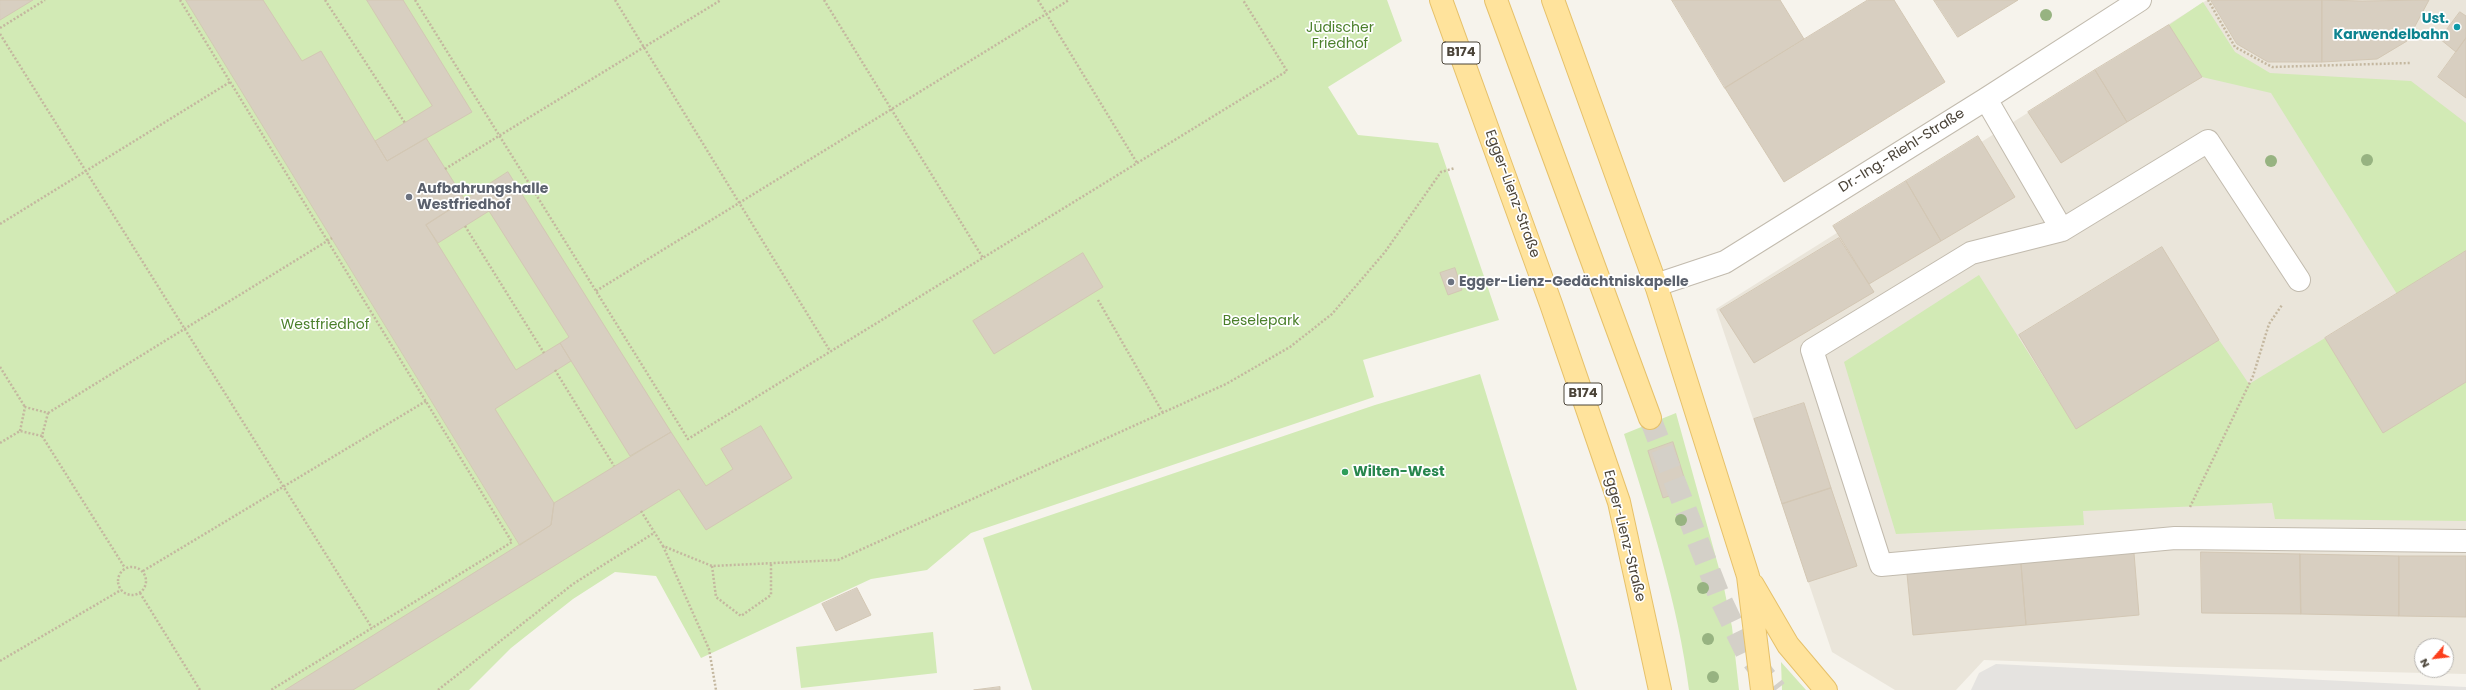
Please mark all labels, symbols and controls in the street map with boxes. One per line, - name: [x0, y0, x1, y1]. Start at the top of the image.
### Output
- place label: Ust. Karwendelbahn: [2333, 11, 2449, 44]
- park label: Jüdischer Friedhof: [1306, 20, 1374, 52]
- marker: Ust. Karwendelbahn: [2452, 22, 2462, 32]
- road number: B174: [1442, 42, 1480, 64]
- street label: Dr.-Ing.-Riehl-Straße: [1836, 105, 1968, 197]
- street label: Egger-Lienz-Straße: [1481, 128, 1543, 260]
- place label: Aufbahrungshalle Westfriedhof: [417, 181, 548, 214]
- marker: Aufbahrungshalle Westfriedhof: [404, 192, 414, 202]
- place label: Egger-Lienz-Gedächtniskapelle: [1459, 274, 1689, 290]
- marker: Egger-Lienz-Gedächtniskapelle: [1446, 277, 1456, 287]
- park label: Beselepark: [1223, 313, 1299, 329]
- park label: Westfriedhof: [281, 317, 369, 333]
- road number: B174: [1564, 383, 1602, 405]
- place label: Wilten-West: [1353, 464, 1445, 480]
- marker: Wilten-West: [1340, 467, 1350, 477]
- street label: Egger-Lienz-Straße: [1600, 468, 1648, 604]
- north arrow: [2414, 638, 2454, 678]
- text: N: [2415, 656, 2433, 671]

